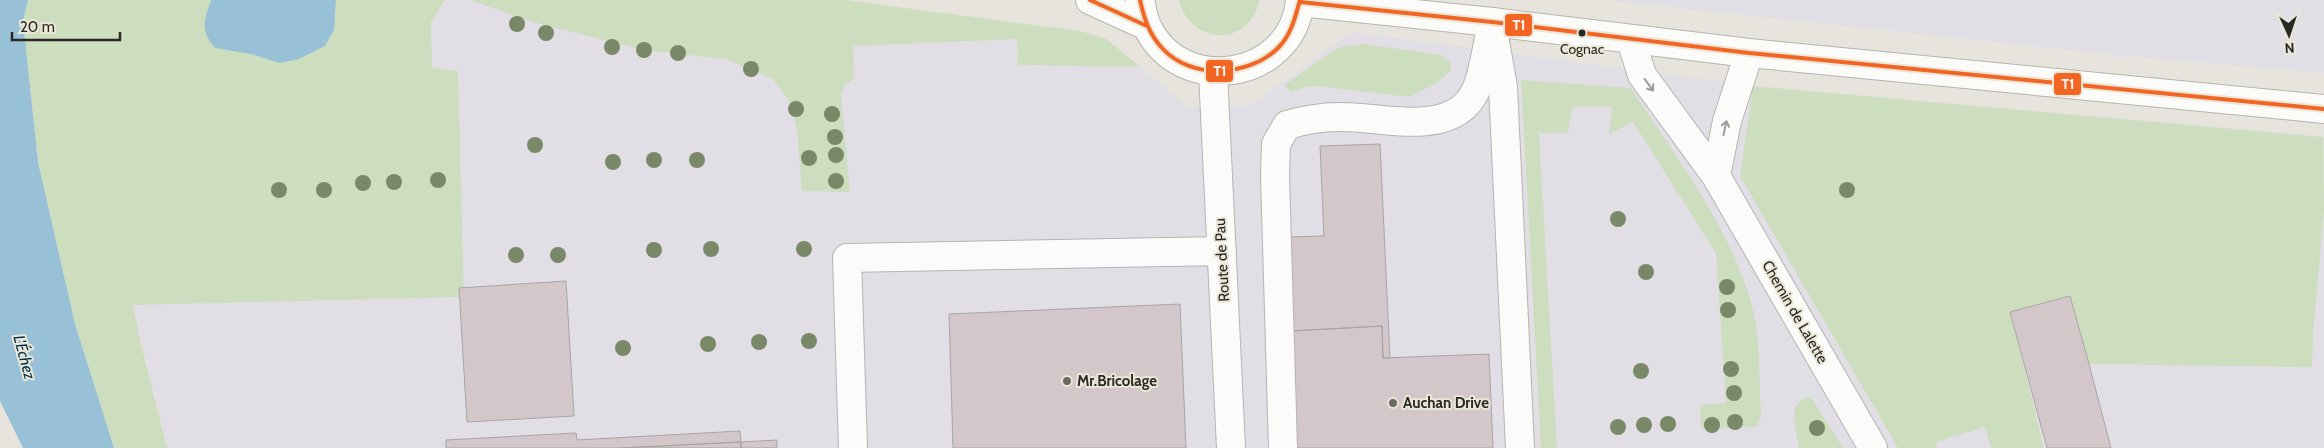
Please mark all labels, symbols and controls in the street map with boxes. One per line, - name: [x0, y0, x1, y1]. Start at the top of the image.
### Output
- scale bar: [12, 10, 120, 42]
- north arrow: [2264, 10, 2314, 60]
- line badge: T1: [1504, 13, 1533, 37]
- text: T1: [1513, 16, 1525, 34]
- text: 20 m: [20, 18, 55, 36]
- marker: Cognac: [1577, 28, 1587, 38]
- text: N: [2284, 39, 2295, 57]
- place label: Cognac: [1560, 40, 1604, 58]
- line badge: T1: [1205, 59, 1234, 83]
- text: T1: [1214, 62, 1226, 80]
- line badge: T1: [2053, 72, 2082, 96]
- text: T1: [2062, 75, 2074, 93]
- one-way arrow: [1644, 78, 1654, 92]
- one-way arrow: [1721, 120, 1731, 136]
- street label: Route de Pau: [1211, 218, 1233, 302]
- street label: Chemin de Lalette: [1758, 257, 1832, 367]
- water label: L'Échez: [9, 333, 41, 383]
- place label: Mr.Bricolage: [1077, 372, 1157, 390]
- marker: Mr.Bricolage: [1061, 375, 1073, 387]
- place label: Auchan Drive: [1403, 394, 1489, 412]
- marker: Auchan Drive: [1387, 397, 1399, 409]

